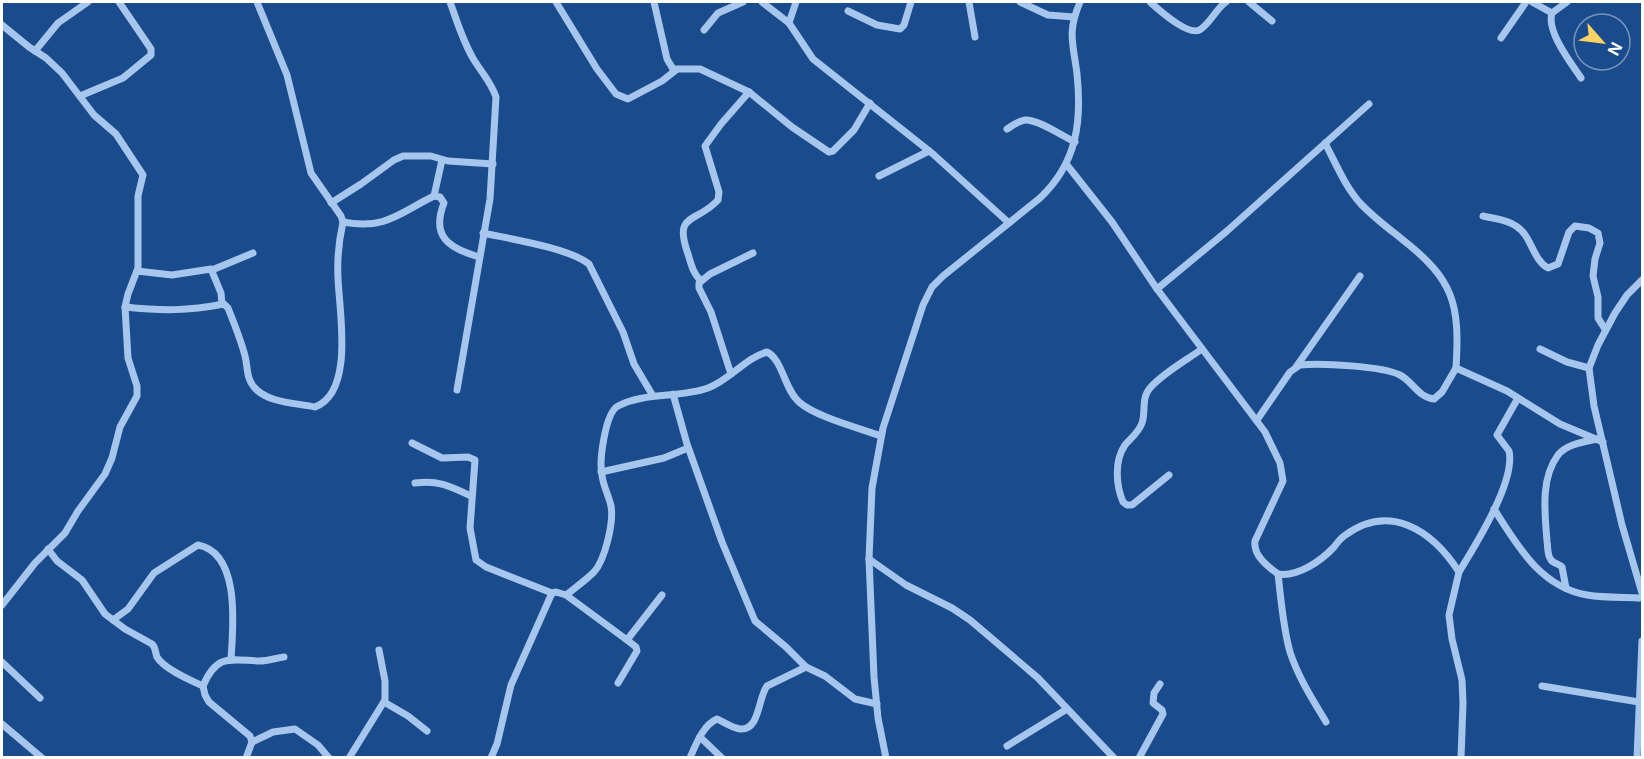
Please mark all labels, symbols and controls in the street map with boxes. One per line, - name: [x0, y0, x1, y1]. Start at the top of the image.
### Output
- north arrow: [1572, 12, 1632, 72]
- text: N: [1604, 39, 1627, 59]

